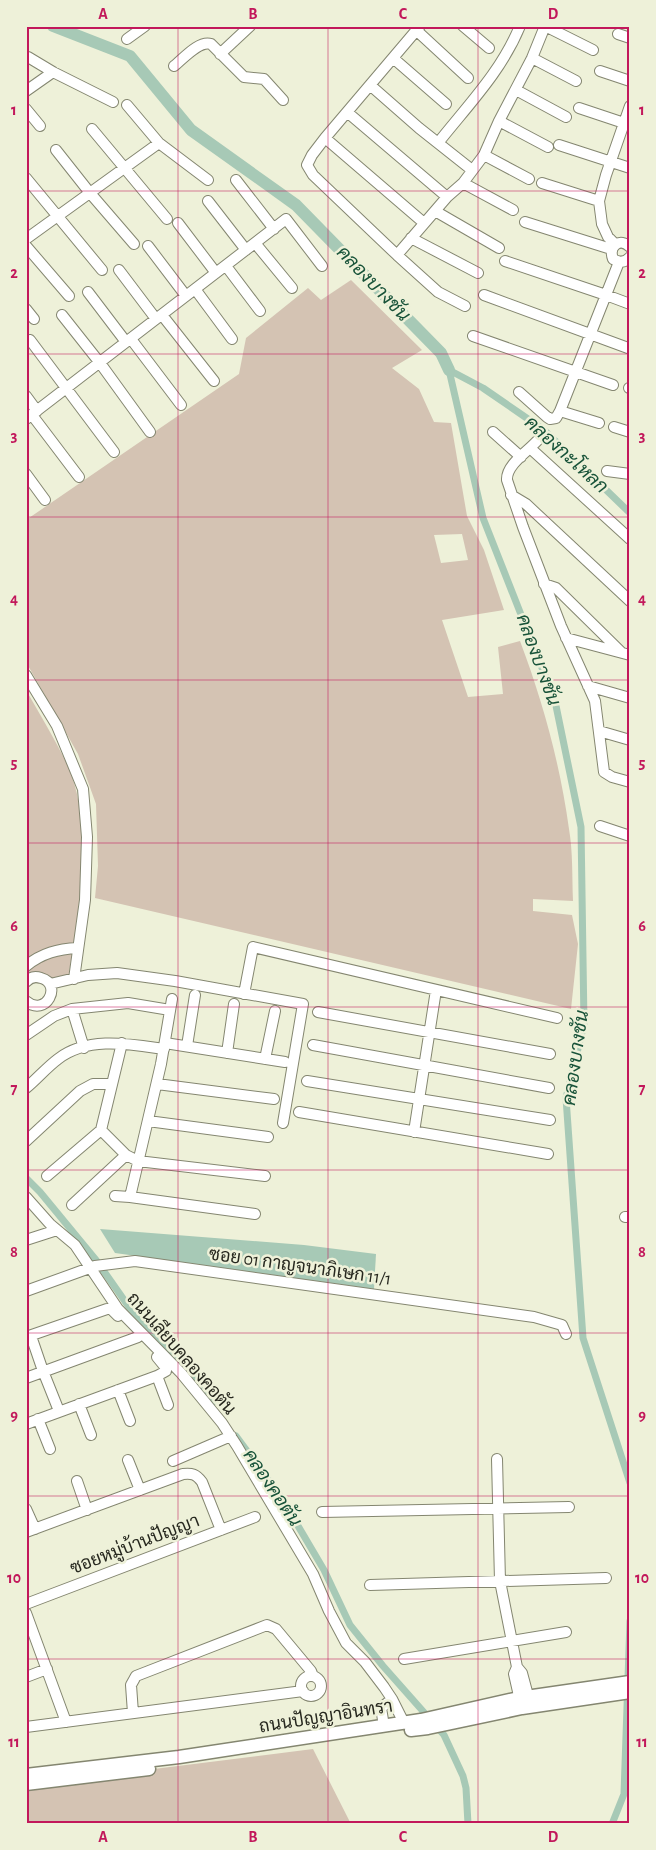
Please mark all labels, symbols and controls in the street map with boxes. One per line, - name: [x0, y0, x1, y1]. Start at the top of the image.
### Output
- text: A: [98, 6, 108, 22]
- text: B: [248, 6, 258, 22]
- text: C: [399, 6, 408, 22]
- text: D: [548, 6, 559, 22]
- text: 1: [11, 102, 17, 118]
- text: 1: [639, 102, 645, 118]
- water label: คลองบางชัน: [333, 241, 415, 325]
- text: 2: [10, 265, 18, 281]
- text: 2: [638, 265, 646, 281]
- water label: คลองกะโหลก: [521, 410, 614, 497]
- text: 3: [11, 428, 18, 444]
- text: 3: [639, 428, 646, 444]
- text: 4: [10, 591, 18, 607]
- text: 4: [638, 591, 646, 607]
- water label: คลองบางชัน: [513, 611, 565, 708]
- text: 5: [11, 755, 18, 771]
- text: 5: [639, 755, 646, 771]
- text: 6: [10, 918, 18, 934]
- text: 6: [638, 918, 646, 934]
- water label: คลองบางชัน: [558, 1009, 592, 1107]
- text: 7: [11, 1081, 18, 1097]
- text: 7: [639, 1081, 646, 1097]
- street label: ซอย 01 กาญจนาภิเษก 11/1: [208, 1242, 393, 1290]
- text: 8: [10, 1244, 18, 1260]
- text: 8: [638, 1244, 646, 1260]
- street label: ถนนเลียบคลองคอตัน: [123, 1286, 242, 1418]
- text: 9: [10, 1407, 18, 1423]
- text: 9: [638, 1407, 646, 1423]
- water label: คลองคอตัน: [239, 1445, 306, 1530]
- street label: ซอยหมู่บ้านปัญญา: [67, 1508, 203, 1581]
- text: 10: [7, 1570, 21, 1586]
- text: 10: [635, 1570, 649, 1586]
- street label: ถนนปัญญาอินทรา: [257, 1695, 394, 1737]
- text: 11: [8, 1734, 20, 1750]
- text: 11: [636, 1734, 648, 1750]
- text: A: [98, 1829, 108, 1845]
- text: B: [248, 1829, 258, 1845]
- text: C: [399, 1829, 408, 1845]
- text: D: [548, 1829, 559, 1845]

